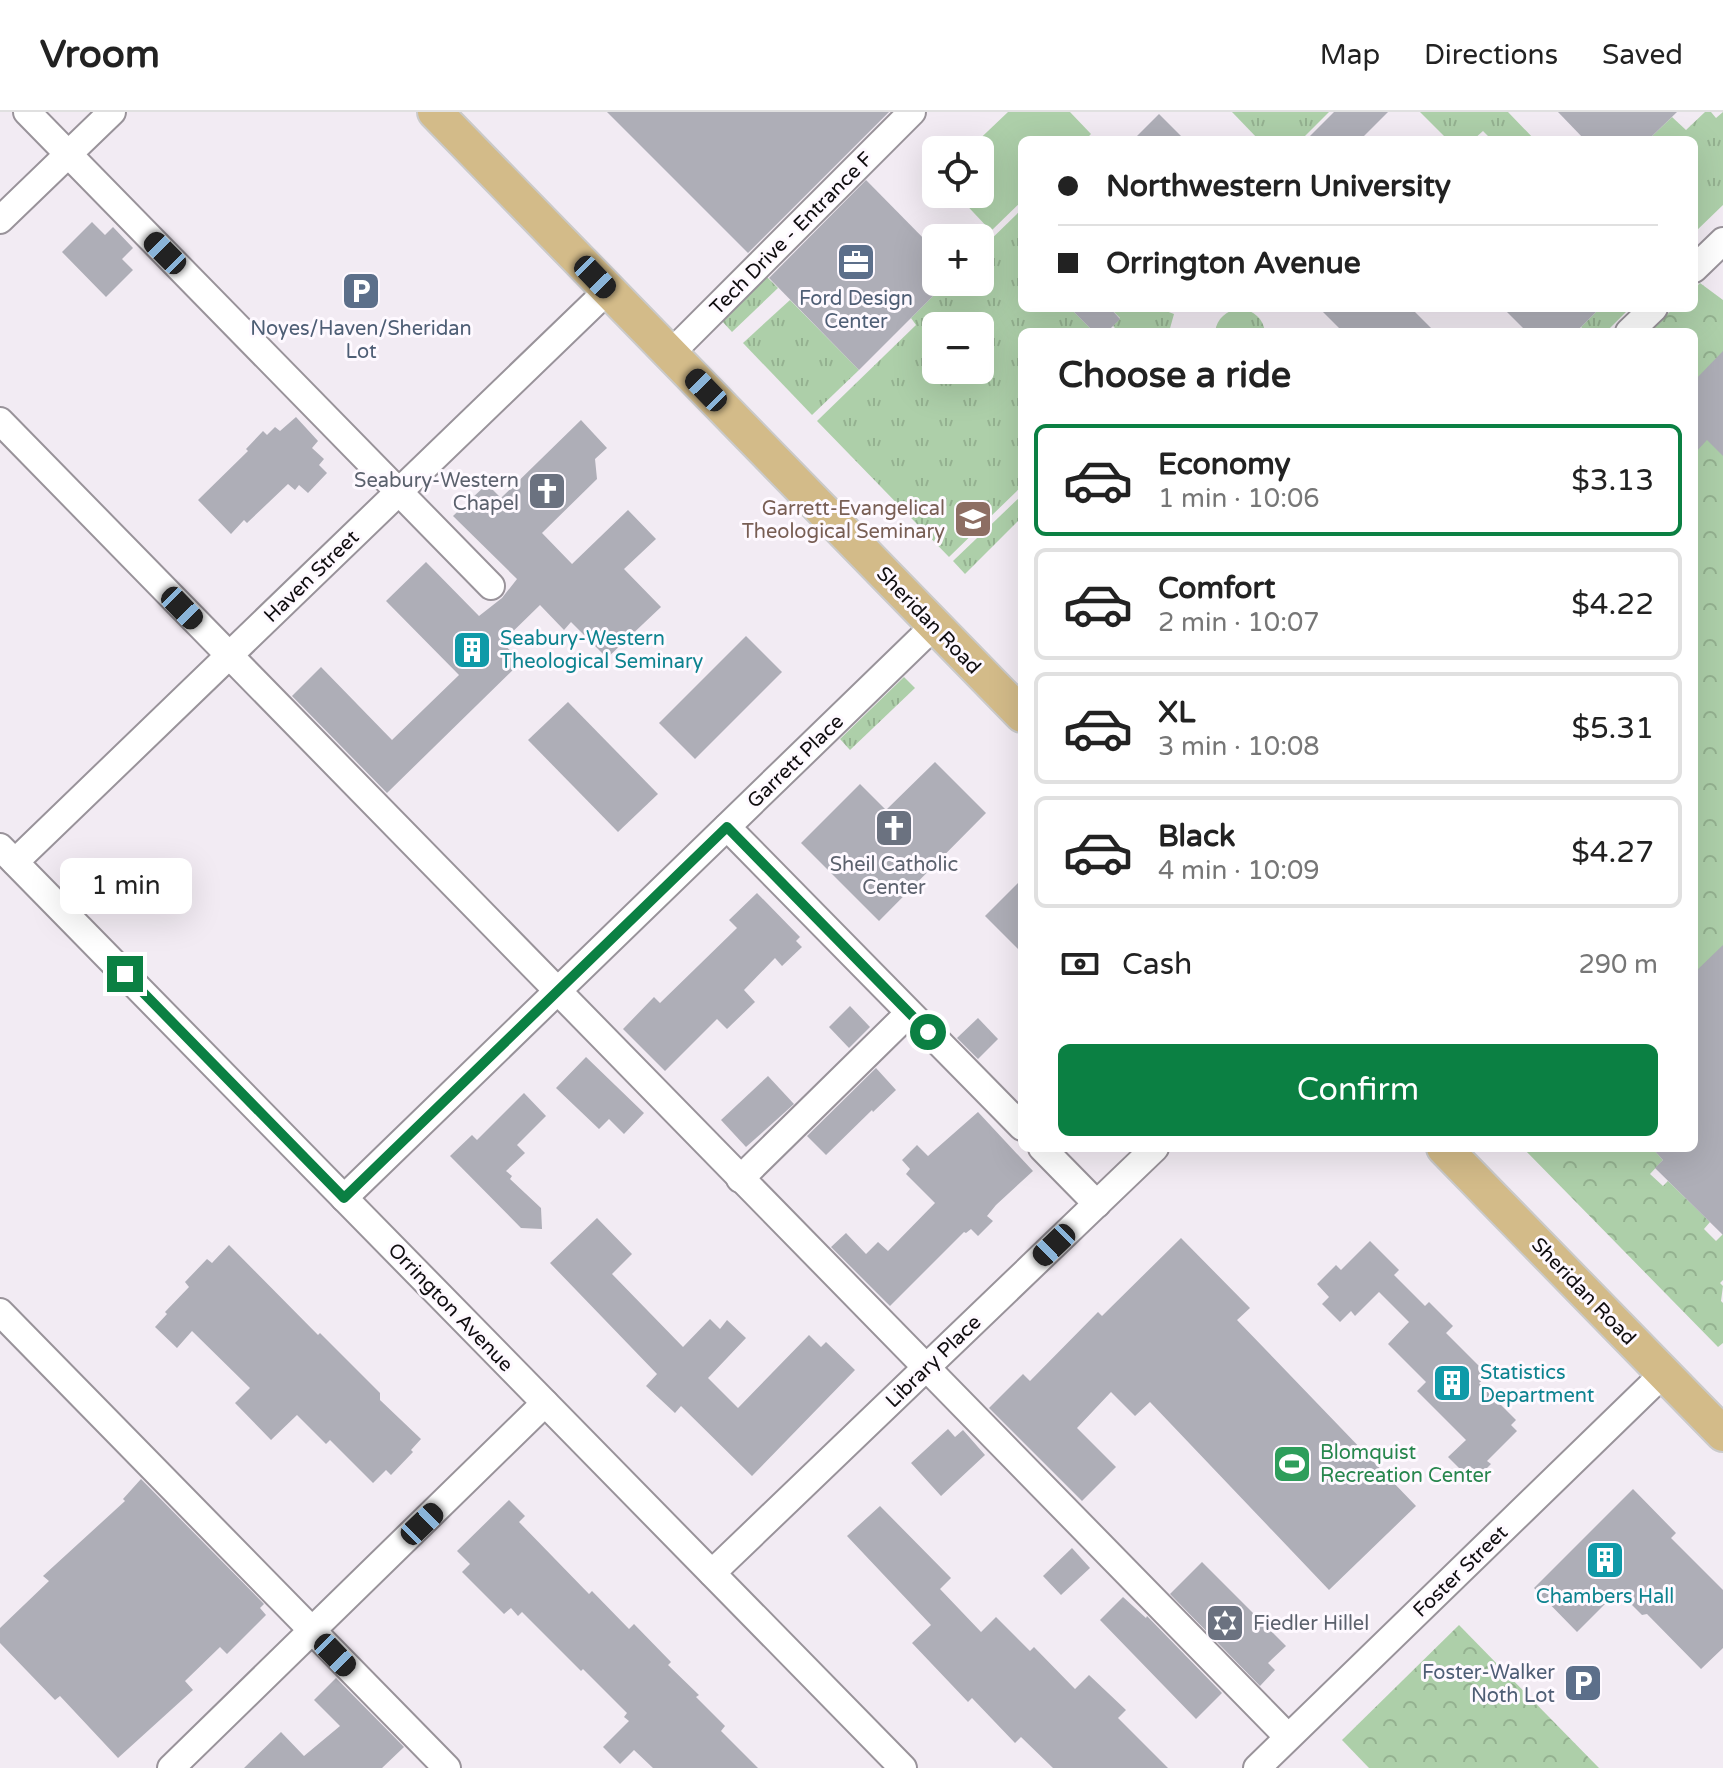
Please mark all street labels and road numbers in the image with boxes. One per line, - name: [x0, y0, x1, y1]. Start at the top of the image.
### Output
- street label: Tech Drive - Entrance F: [705, 147, 878, 320]
- street label: Haven Street: [259, 525, 364, 628]
- street label: Sheridan Road: [871, 562, 985, 679]
- street label: Garrett Place: [743, 710, 849, 814]
- street label: Sheridan Road: [1526, 1233, 1640, 1350]
- street label: Orrington Avenue: [383, 1238, 518, 1377]
- street label: Library Place: [881, 1310, 986, 1413]
- street label: Foster Street: [1409, 1521, 1513, 1623]

